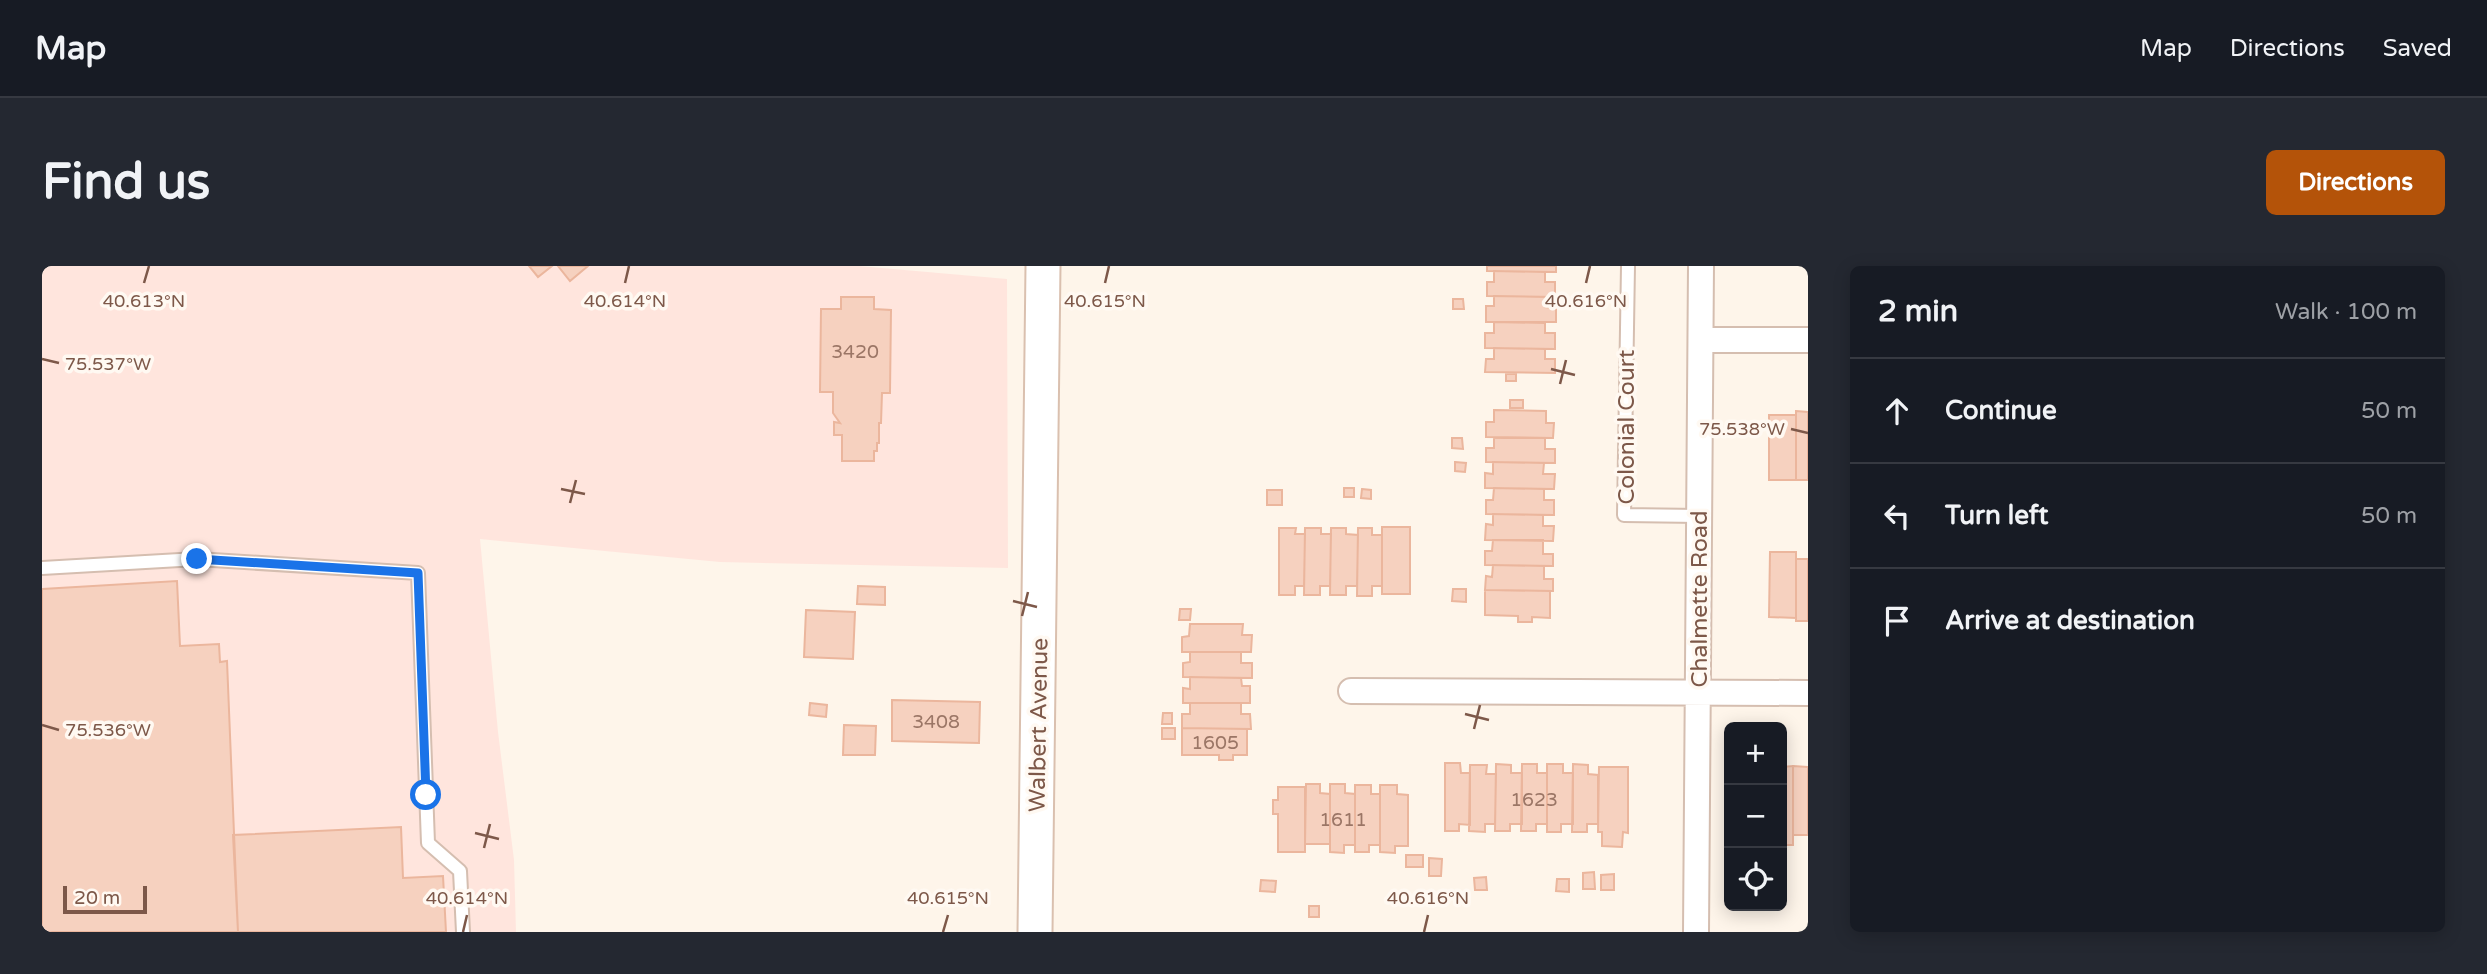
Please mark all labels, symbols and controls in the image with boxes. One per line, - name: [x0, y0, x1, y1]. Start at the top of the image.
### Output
- text: Map: [35, 29, 106, 68]
- text: Map: [2140, 34, 2192, 63]
- text: Directions: [2230, 34, 2345, 63]
- text: Saved: [2383, 34, 2452, 63]
- button: Directions: [2266, 150, 2445, 215]
- text: Find us: [42, 153, 210, 212]
- text: 40.613°N: [103, 290, 185, 312]
- text: 40.614°N: [584, 290, 666, 312]
- text: 40.615°N: [1064, 290, 1146, 312]
- text: 40.616°N: [1545, 290, 1627, 312]
- text: 2 min: [1878, 293, 1958, 330]
- text: Walk · 100 m: [2275, 298, 2417, 326]
- house number: 3420: [831, 341, 879, 363]
- street label: Colonial Court: [1613, 349, 1641, 504]
- text: 75.537°W: [65, 353, 151, 375]
- icon: ahead: [1878, 392, 1916, 430]
- text: Continue: [1945, 395, 2057, 426]
- text: 50 m: [2361, 397, 2417, 425]
- text: 75.538°W: [1699, 418, 1785, 440]
- icon: left: [1878, 497, 1916, 535]
- text: Turn left: [1945, 500, 2048, 531]
- text: 50 m: [2361, 502, 2417, 530]
- street label: Chalmette Road: [1686, 511, 1714, 688]
- route end: [181, 543, 212, 574]
- icon: arrive: [1878, 602, 1916, 640]
- text: Arrive at destination: [1945, 605, 2195, 636]
- street label: Walbert Avenue: [1023, 638, 1055, 812]
- house number: 3408: [912, 711, 960, 733]
- text: 75.536°W: [65, 719, 151, 741]
- map controls: [1724, 722, 1787, 911]
- button: +: [1724, 722, 1787, 785]
- house number: 1605: [1191, 732, 1239, 754]
- route start: [410, 779, 441, 810]
- button: −: [1724, 785, 1787, 848]
- house number: 1623: [1510, 789, 1558, 811]
- house number: 1611: [1319, 809, 1367, 831]
- button: locate: [1724, 848, 1787, 911]
- scale bar: [63, 883, 147, 915]
- text: 20 m: [74, 887, 120, 909]
- text: 40.614°N: [426, 887, 508, 909]
- text: 40.615°N: [907, 887, 989, 909]
- text: 40.616°N: [1387, 887, 1469, 909]

